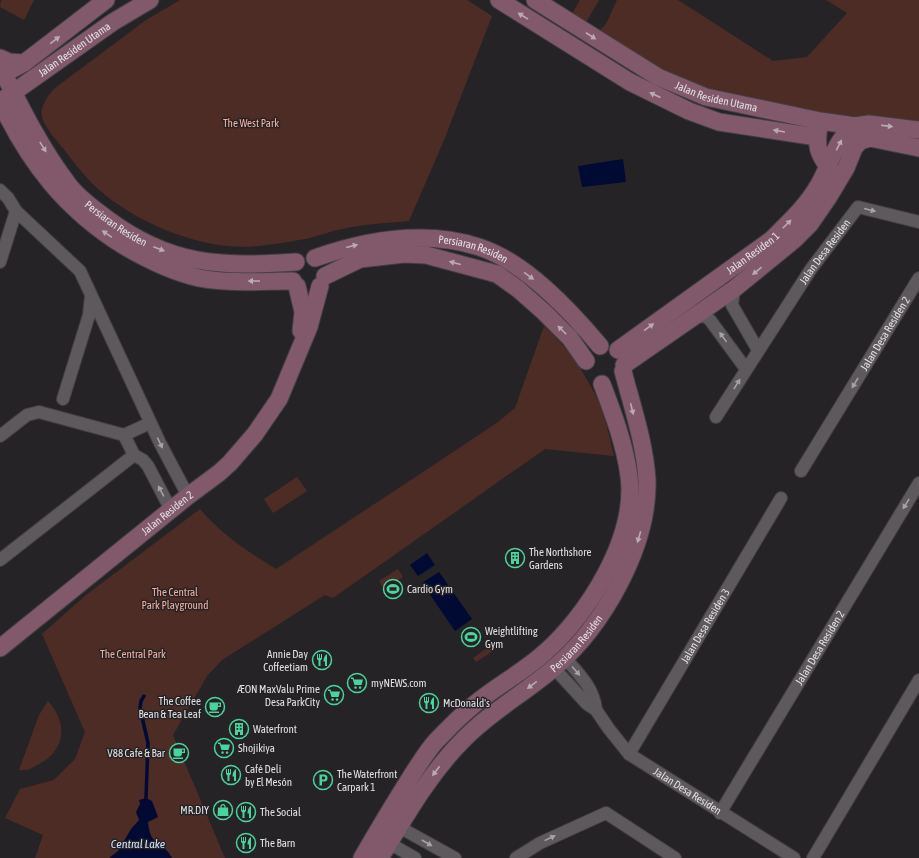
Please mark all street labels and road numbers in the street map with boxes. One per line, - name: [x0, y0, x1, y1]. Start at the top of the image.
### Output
- street label: Jalan Residen Utama: [36, 20, 113, 79]
- street label: Jalan Residen Utama: [673, 79, 759, 114]
- street label: Persiaran Residen: [83, 198, 149, 249]
- street label: Jalan Desa Residen: [797, 217, 853, 286]
- street label: Jalan Residen 1: [724, 229, 782, 276]
- street label: Persiaran Residen: [438, 233, 510, 265]
- street label: Jalan Desa Residen 2: [858, 294, 912, 373]
- street label: Jalan Residen 2: [139, 488, 195, 537]
- street label: Jalan Desa Residen 3: [678, 587, 732, 665]
- street label: Jalan Desa Residen 2: [793, 608, 847, 687]
- street label: Persiaran Residen: [548, 613, 605, 674]
- street label: Jalan Desa Residen: [652, 765, 724, 817]

